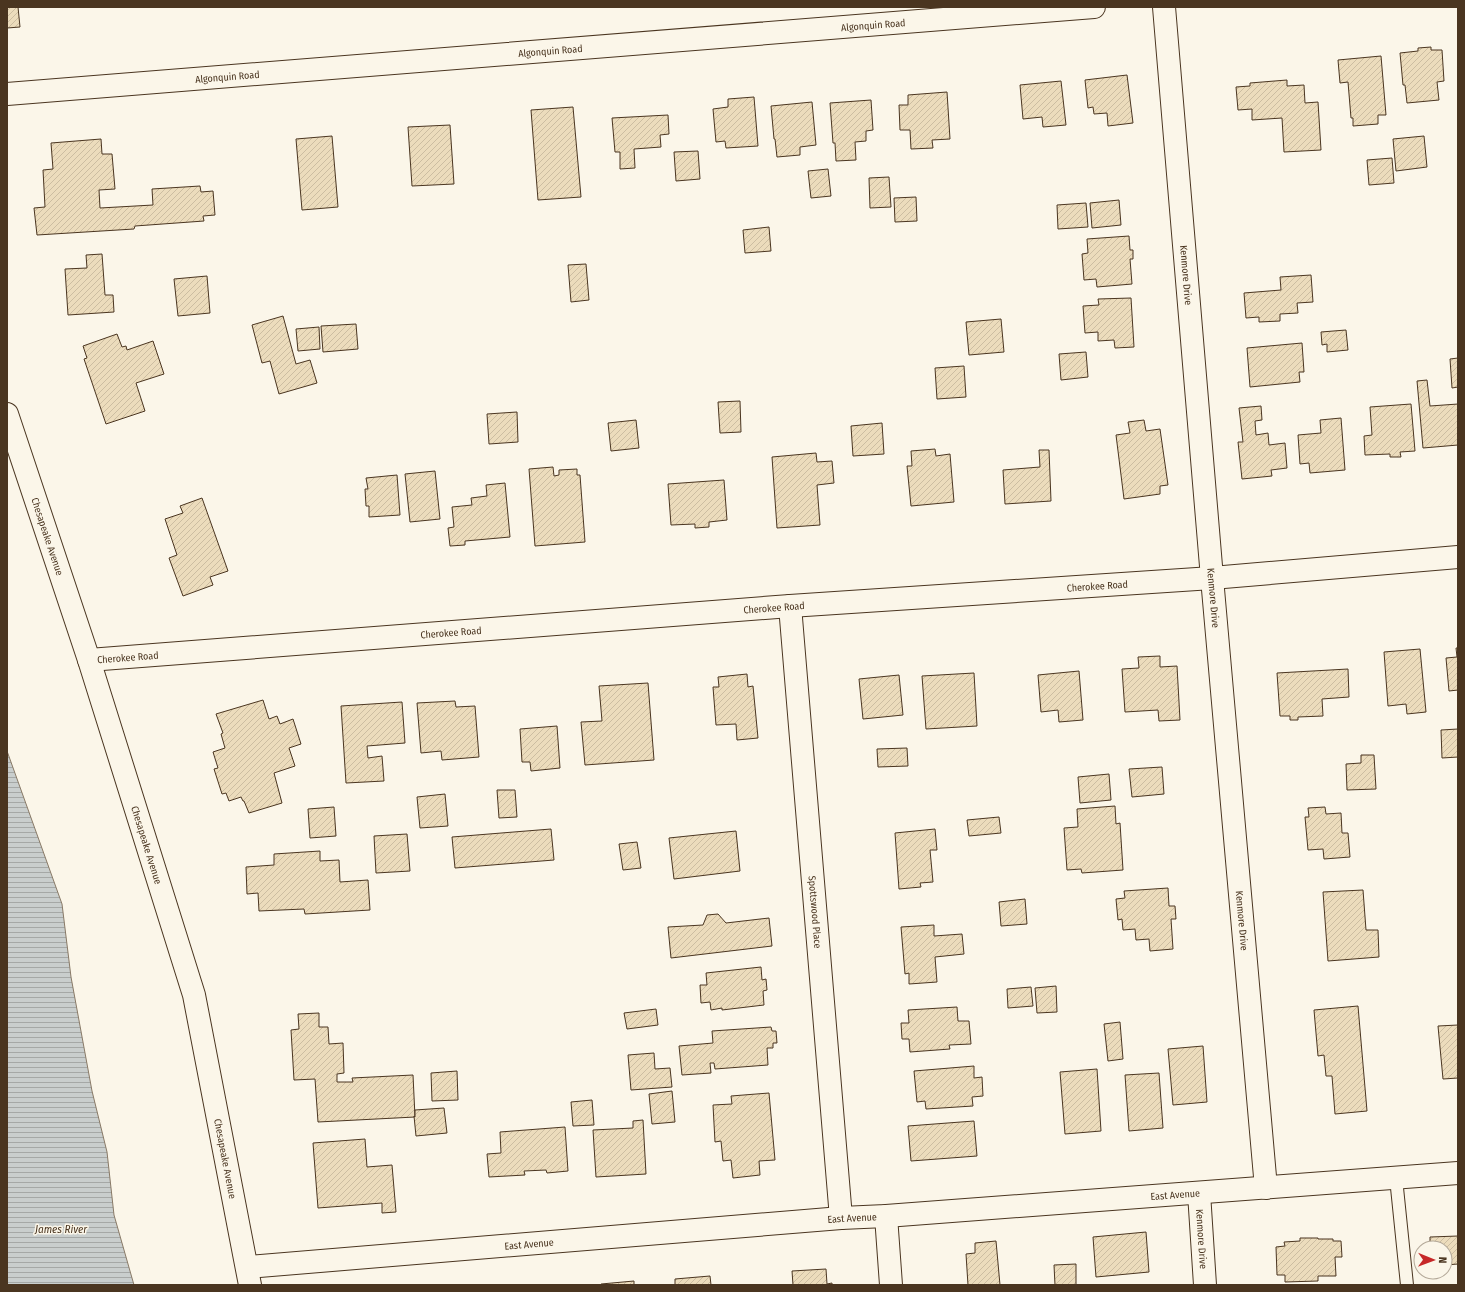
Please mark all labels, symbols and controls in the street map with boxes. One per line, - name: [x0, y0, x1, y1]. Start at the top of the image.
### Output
- street label: Algonquin Road: [841, 17, 906, 34]
- street label: Algonquin Road: [518, 43, 583, 60]
- street label: Algonquin Road: [195, 69, 260, 86]
- street label: Kenmore Drive: [1177, 245, 1194, 306]
- street label: Chesapeake Avenue: [28, 496, 65, 577]
- street label: Kenmore Drive: [1204, 568, 1221, 629]
- street label: Cherokee Road: [1066, 579, 1128, 595]
- street label: Cherokee Road: [743, 600, 805, 617]
- street label: Cherokee Road: [420, 625, 482, 641]
- street label: Cherokee Road: [97, 650, 159, 666]
- street label: Chesapeake Avenue: [128, 804, 164, 886]
- street label: Spottswood Place: [805, 875, 824, 949]
- street label: Kenmore Drive: [1233, 890, 1250, 951]
- street label: Chesapeake Avenue: [211, 1118, 238, 1200]
- street label: East Avenue: [1150, 1187, 1200, 1203]
- street label: Kenmore Drive: [1193, 1209, 1209, 1269]
- street label: East Avenue: [827, 1211, 877, 1226]
- water label: James River: [34, 1223, 88, 1236]
- street label: East Avenue: [504, 1237, 554, 1253]
- north arrow: [1413, 1240, 1453, 1280]
- text: N: [1436, 1257, 1449, 1264]

